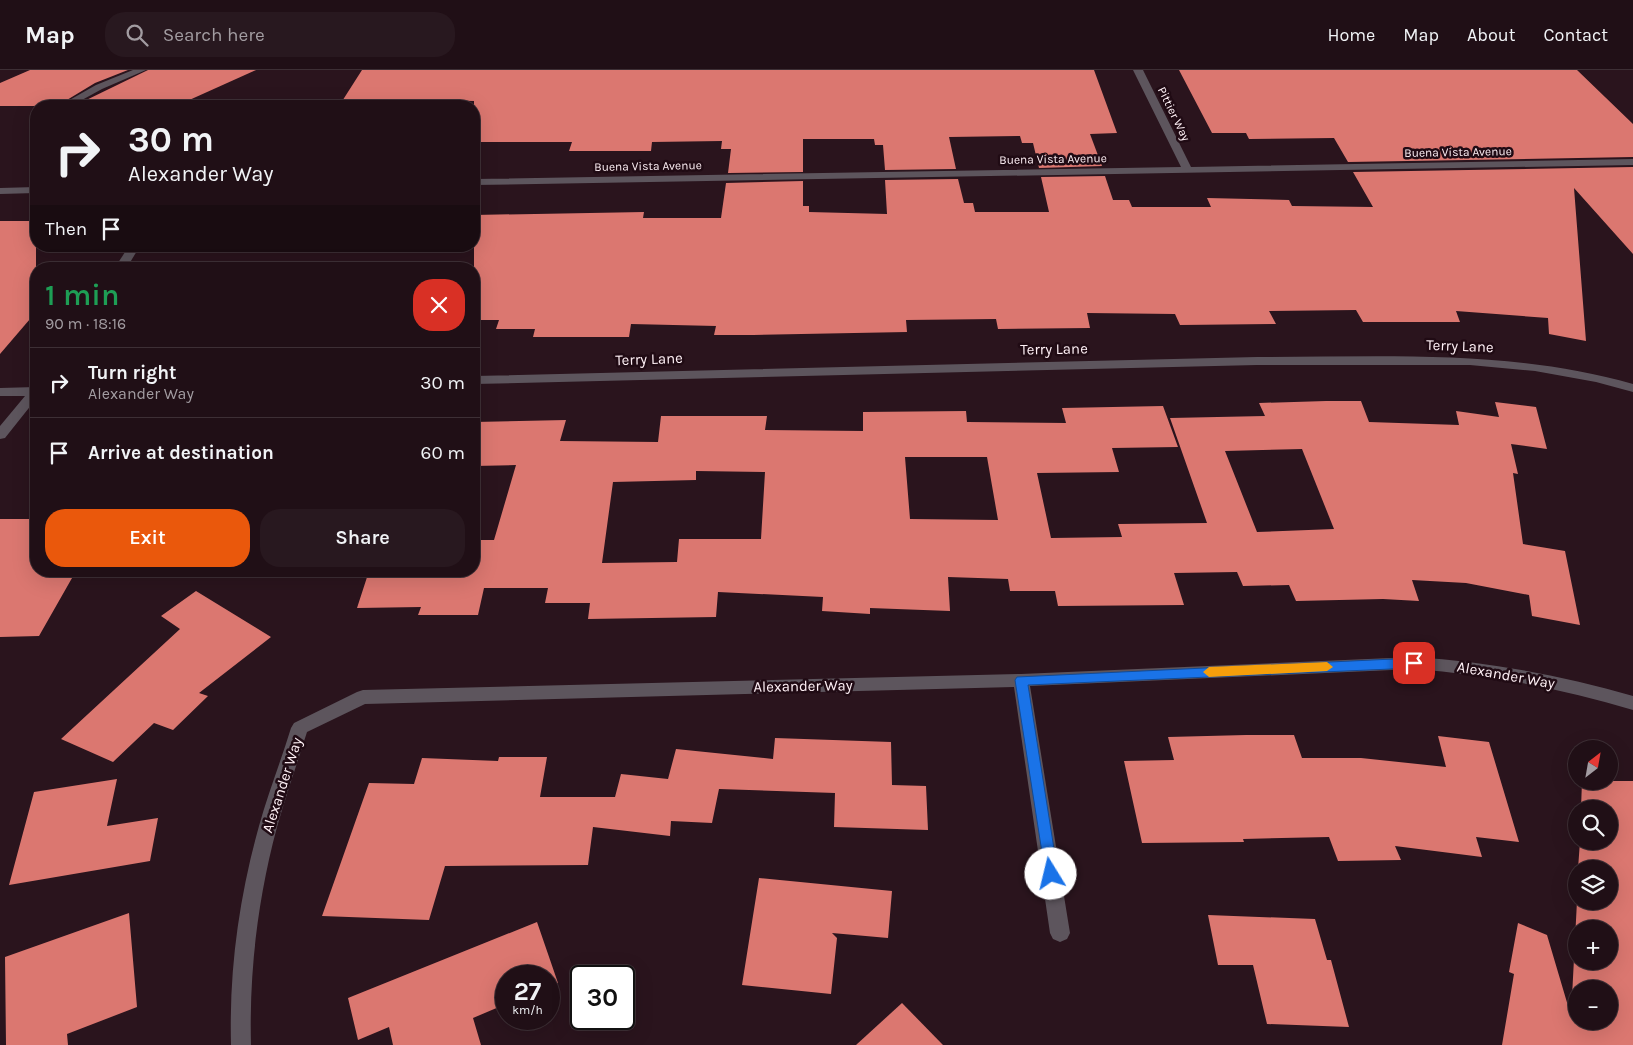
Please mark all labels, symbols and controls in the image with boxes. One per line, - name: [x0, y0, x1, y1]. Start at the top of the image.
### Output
- search box: [105, 12, 455, 57]
- text: Map: [25, 21, 75, 49]
- icon: search: [123, 21, 151, 49]
- text: Search here: [163, 24, 265, 46]
- text: Home: [1327, 24, 1375, 46]
- text: Map: [1403, 24, 1439, 46]
- text: About: [1467, 24, 1516, 46]
- text: Contact: [1544, 24, 1608, 46]
- street label: Pittier Way: [1155, 85, 1193, 144]
- text: 30 m: [128, 119, 214, 160]
- icon: right: [45, 120, 110, 185]
- street label: Buena Vista Avenue: [1404, 144, 1512, 160]
- street label: Buena Vista Avenue: [999, 151, 1107, 167]
- street label: Buena Vista Avenue: [594, 158, 702, 174]
- text: Alexander Way: [128, 161, 274, 187]
- icon: arrive: [97, 215, 125, 243]
- text: Then: [45, 218, 87, 240]
- text: 1 min: [45, 277, 119, 313]
- button: close: [413, 279, 465, 331]
- text: 90 m · 18:16: [45, 314, 126, 333]
- street label: Terry Lane: [1426, 336, 1494, 356]
- street label: Terry Lane: [1020, 339, 1088, 359]
- street label: Terry Lane: [615, 349, 683, 369]
- text: Turn right: [88, 362, 177, 384]
- icon: right: [45, 369, 73, 397]
- text: 30 m: [420, 372, 465, 394]
- text: Alexander Way: [88, 384, 194, 403]
- icon: arrive: [45, 439, 73, 467]
- text: Arrive at destination: [88, 442, 274, 464]
- text: 60 m: [421, 442, 465, 464]
- button: Exit: [45, 509, 250, 567]
- button: Share: [260, 509, 465, 567]
- pin: [1393, 642, 1435, 684]
- icon: arrive: [1400, 649, 1428, 677]
- street label: Alexander Way: [1456, 658, 1556, 692]
- street label: Alexander Way: [753, 676, 853, 696]
- street label: Alexander Way: [258, 735, 306, 835]
- north arrow: [1568, 740, 1618, 790]
- map controls: [1568, 740, 1618, 1030]
- button: search: [1568, 800, 1618, 850]
- position arrow: [1024, 847, 1076, 899]
- button: layers: [1568, 860, 1618, 910]
- button: +: [1568, 920, 1618, 970]
- speed limit sign: 30: [570, 965, 635, 1030]
- text: 27: [514, 977, 541, 1006]
- button: −: [1568, 980, 1618, 1030]
- text: km/h: [512, 1003, 543, 1017]

